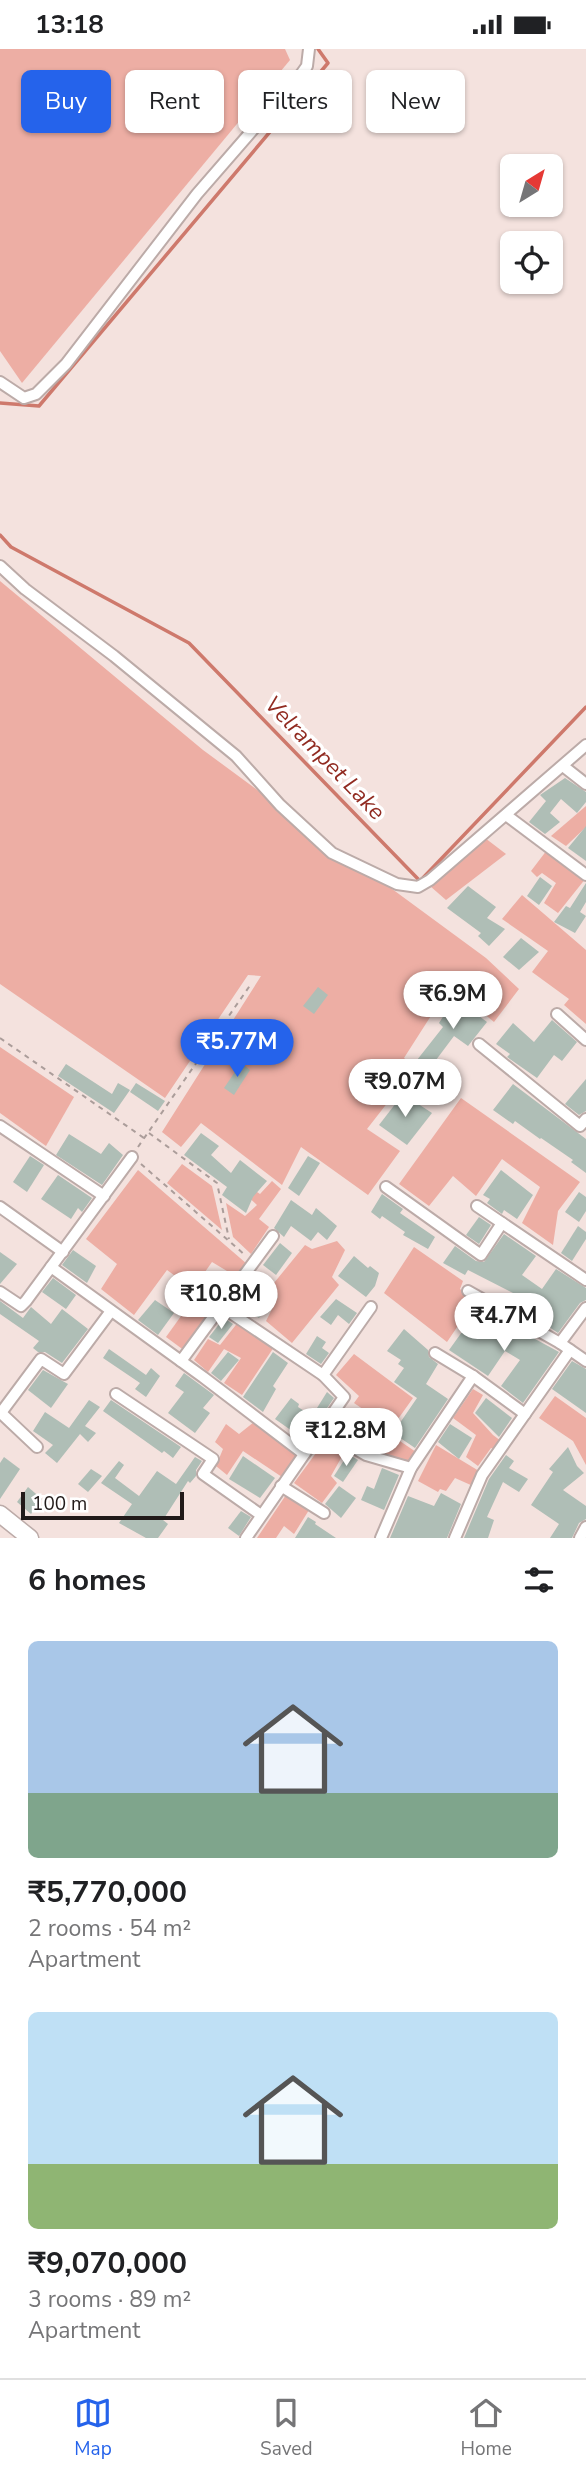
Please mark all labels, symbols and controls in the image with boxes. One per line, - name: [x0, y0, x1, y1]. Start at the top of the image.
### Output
- text: 13:18: [35, 7, 104, 42]
- chip: Buy: [21, 70, 111, 133]
- chip: Rent: [125, 70, 224, 133]
- chip: Filters: [238, 70, 352, 133]
- chip: New: [366, 70, 465, 133]
- north arrow: [500, 154, 564, 217]
- map controls: [500, 154, 563, 294]
- button: locate: [500, 231, 563, 294]
- water label: Velrampet Lake: [258, 689, 392, 827]
- pin: ₹6.9M: [404, 971, 502, 1031]
- text: ₹6.9M: [419, 978, 487, 1009]
- pin: ₹5.77M: [180, 1019, 294, 1079]
- text: ₹5.77M: [197, 1026, 277, 1057]
- pin: ₹9.07M: [348, 1059, 462, 1119]
- text: ₹9.07M: [365, 1066, 445, 1097]
- pin: ₹10.8M: [164, 1271, 278, 1331]
- text: ₹10.8M: [181, 1278, 261, 1309]
- pin: ₹4.7M: [455, 1293, 553, 1353]
- text: ₹4.7M: [470, 1300, 538, 1331]
- pin: ₹12.8M: [289, 1409, 403, 1468]
- text: ₹12.8M: [306, 1415, 386, 1446]
- scale bar: [21, 1489, 184, 1521]
- text: 100 m: [32, 1491, 87, 1517]
- text: 6 homes: [28, 1560, 146, 1601]
- icon: filters: [520, 1561, 558, 1599]
- icon: home: [230, 1686, 356, 1812]
- text: ₹5,770,000: [28, 1872, 187, 1913]
- text: 2 rooms · 54 m²: [28, 1913, 191, 1944]
- text: Apartment: [28, 1944, 140, 1975]
- icon: home: [230, 2057, 356, 2183]
- text: ₹9,070,000: [28, 2243, 187, 2284]
- text: 3 rooms · 89 m²: [28, 2284, 191, 2315]
- text: Apartment: [28, 2315, 140, 2346]
- tab: Map: [74, 2394, 112, 2462]
- tab: Saved: [260, 2394, 313, 2462]
- tab: Home: [461, 2394, 512, 2462]

